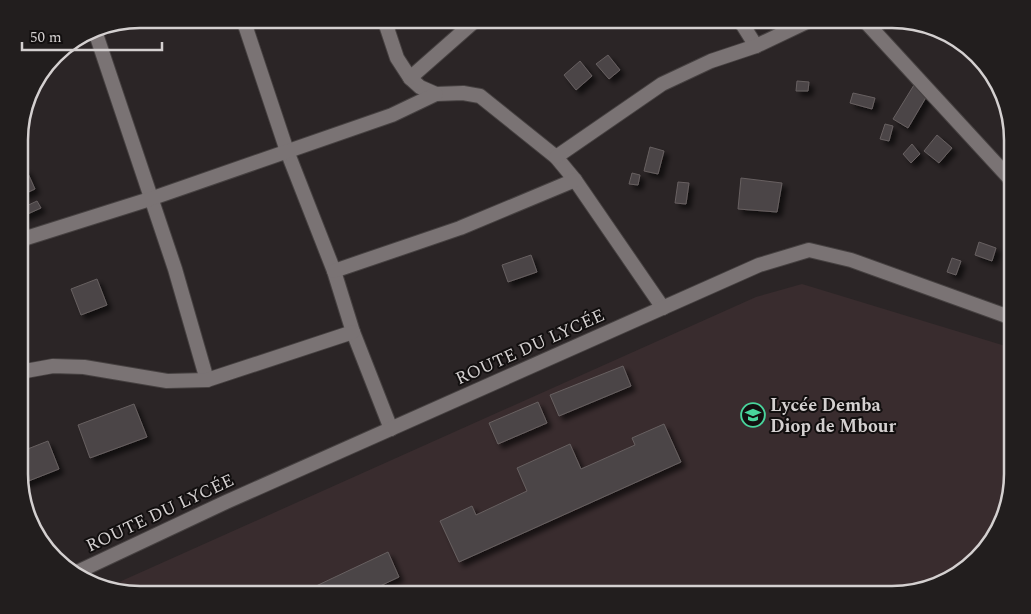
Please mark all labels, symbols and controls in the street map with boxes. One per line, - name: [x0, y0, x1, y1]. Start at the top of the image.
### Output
- scale bar: [22, 20, 162, 52]
- text: 50 m: [30, 26, 62, 49]
- street label: ROUTE DU LYCÉE: [451, 302, 609, 392]
- place label: Lycée Demba Diop de Mbour: [770, 392, 896, 440]
- school or university icon: Lycée Demba Diop de Mbour: [740, 402, 766, 428]
- street label: ROUTE DU LYCÉE: [81, 467, 239, 559]

